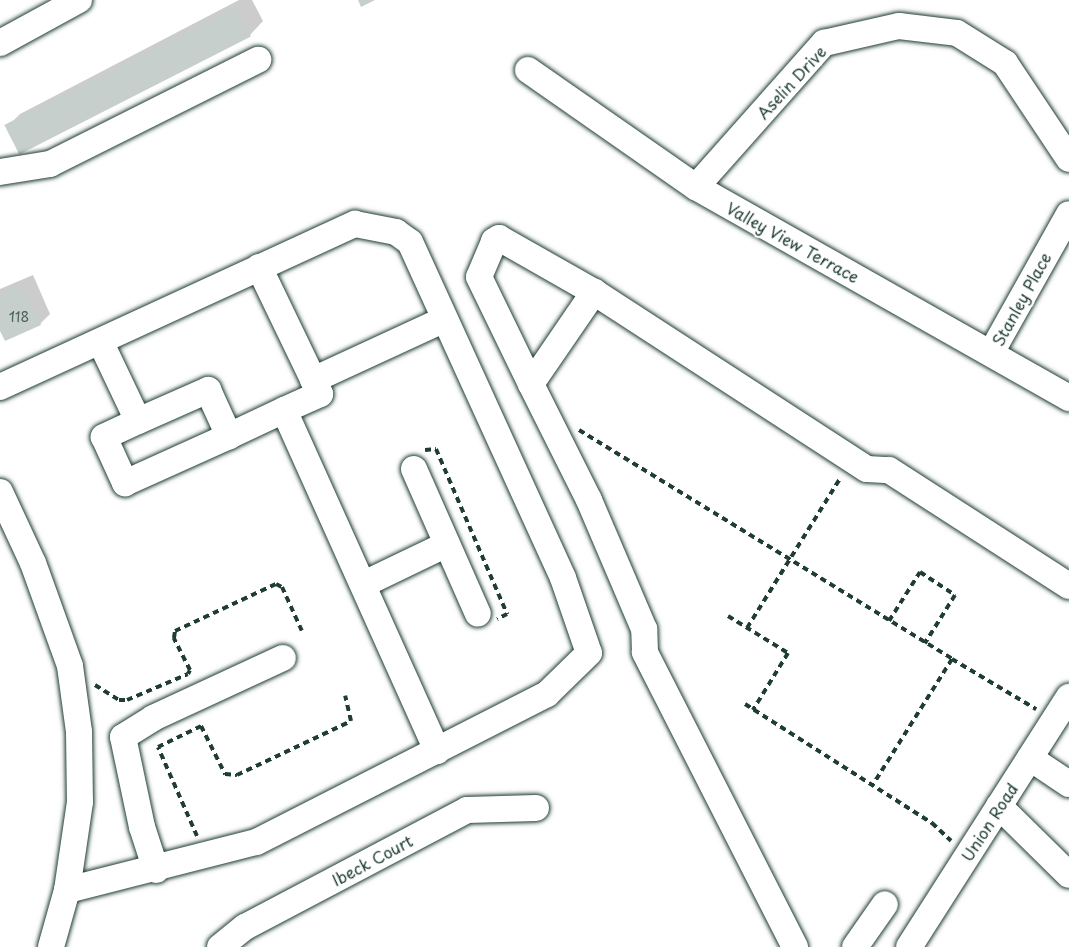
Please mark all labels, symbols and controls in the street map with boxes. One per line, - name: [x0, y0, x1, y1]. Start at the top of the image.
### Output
- street label: Aselin Drive: [752, 41, 830, 123]
- street label: Valley View Terrace: [723, 197, 863, 287]
- street label: Stanley Place: [987, 248, 1055, 350]
- house number: 118: [9, 309, 29, 325]
- street label: Union Road: [957, 779, 1021, 865]
- street label: Ibeck Court: [328, 830, 416, 890]

